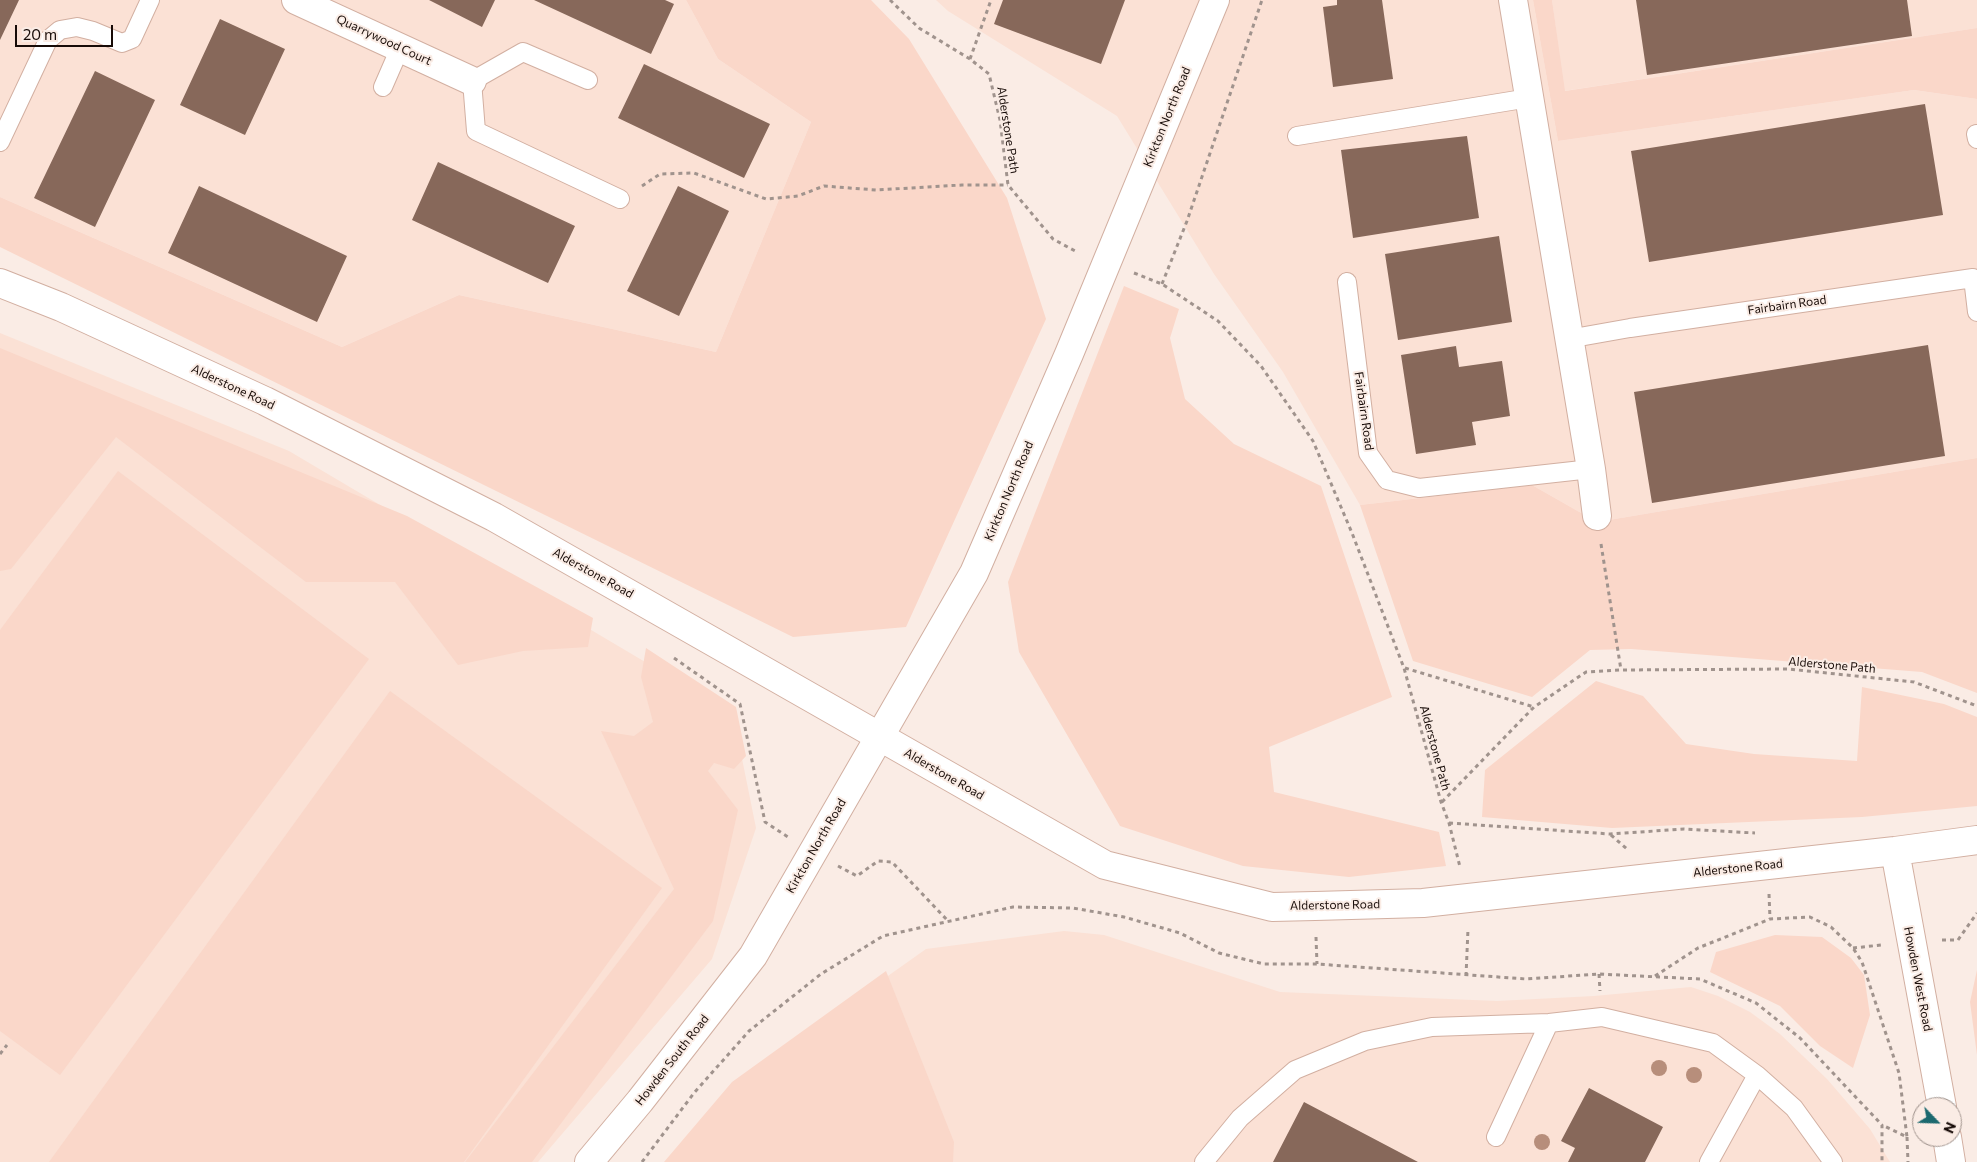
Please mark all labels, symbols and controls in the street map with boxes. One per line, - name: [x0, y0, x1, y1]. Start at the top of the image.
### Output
- street label: Quarrywood Court: [334, 12, 434, 68]
- scale bar: [18, 15, 115, 47]
- text: 20 m: [23, 25, 57, 43]
- street label: Kirkton North Road: [1140, 65, 1194, 169]
- street label: Alderstone Path: [994, 86, 1022, 174]
- street label: Fairbairn Road: [1747, 292, 1827, 318]
- street label: Alderstone Road: [189, 361, 277, 413]
- street label: Fairbairn Road: [1351, 371, 1377, 451]
- street label: Kirkton North Road: [982, 439, 1036, 543]
- street label: Alderstone Road: [550, 545, 636, 601]
- street label: Alderstone Path: [1788, 654, 1876, 676]
- street label: Alderstone Path: [1417, 704, 1453, 792]
- street label: Alderstone Road: [901, 745, 987, 803]
- street label: Kirkton North Road: [783, 796, 849, 896]
- street label: Alderstone Road: [1692, 856, 1784, 880]
- street label: Alderstone Road: [1290, 897, 1380, 913]
- street label: Howden West Road: [1901, 925, 1935, 1033]
- street label: Howden South Road: [632, 1012, 712, 1108]
- north arrow: [1912, 1097, 1962, 1147]
- text: N: [1940, 1120, 1960, 1136]

